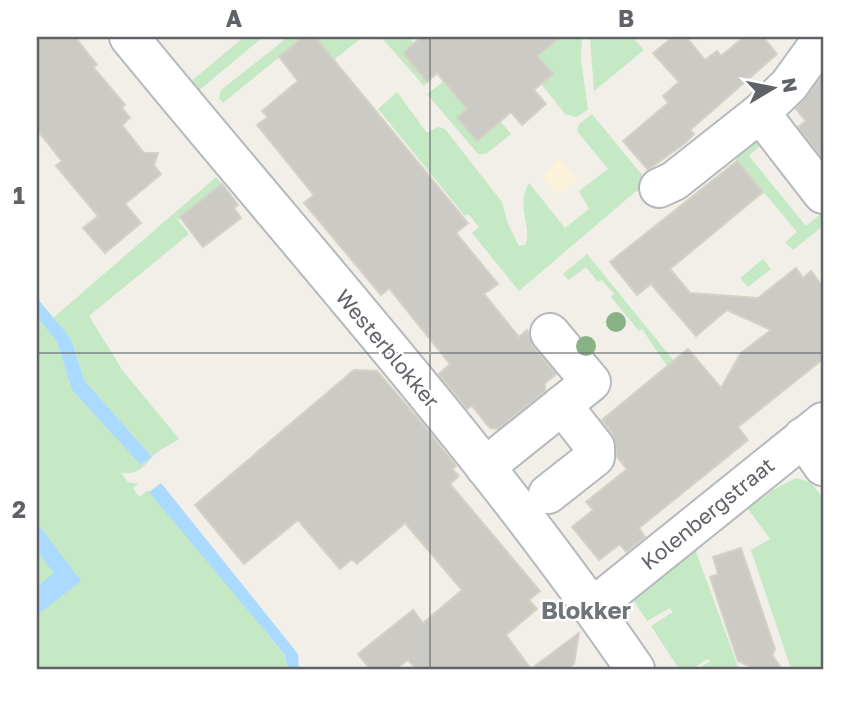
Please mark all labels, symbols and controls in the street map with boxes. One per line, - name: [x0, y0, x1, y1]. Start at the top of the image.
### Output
- text: A: [226, 4, 243, 32]
- text: B: [618, 4, 634, 32]
- north arrow: [738, 52, 808, 122]
- text: N: [778, 76, 803, 94]
- text: 1: [13, 181, 25, 209]
- street label: Westerblokker: [331, 284, 445, 413]
- street label: Kolenbergstraat: [636, 452, 779, 575]
- text: 2: [12, 495, 26, 523]
- district label: Blokker: [541, 595, 631, 624]

